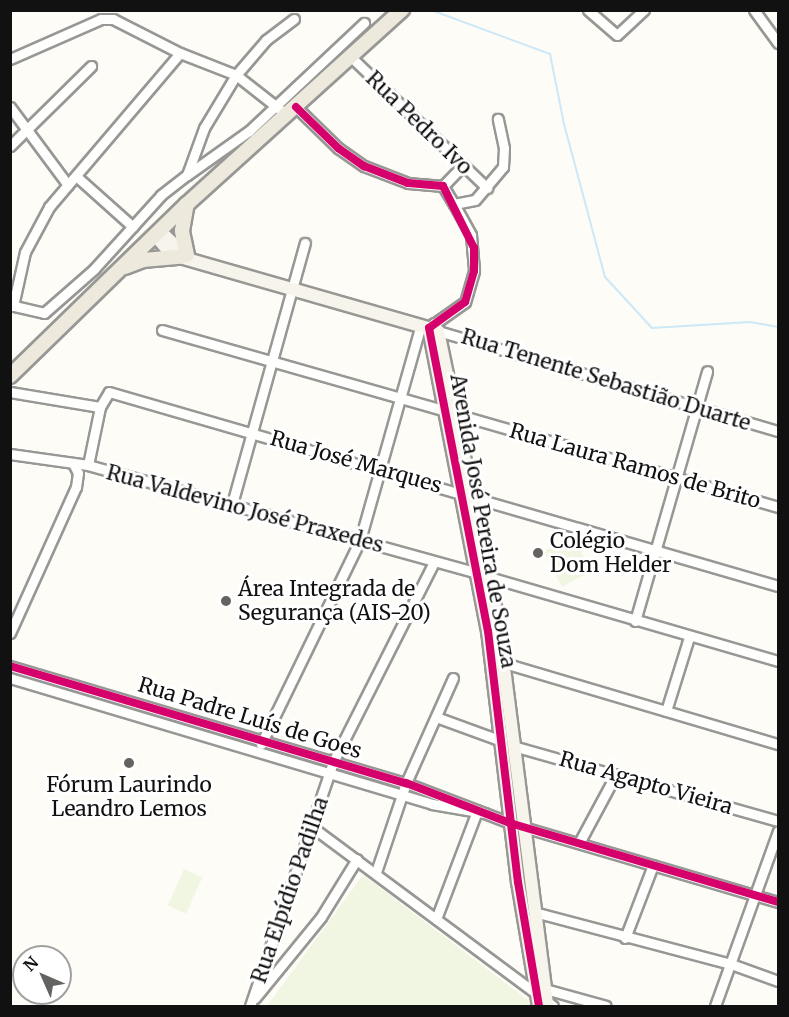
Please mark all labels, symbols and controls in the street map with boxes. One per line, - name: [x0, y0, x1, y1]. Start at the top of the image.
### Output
- street label: Rua Pedro Ivo: [361, 66, 477, 180]
- street label: Rua Tenente Sebastião Duarte: [458, 324, 754, 436]
- street label: Avenida José Pereira de Souza: [445, 372, 521, 670]
- street label: Rua Laura Ramos de Brito: [507, 418, 763, 514]
- street label: Rua José Marques: [267, 425, 445, 499]
- street label: Rua Valdevino José Praxedes: [104, 460, 386, 558]
- place label: Colégio Dom Helder: [550, 528, 671, 578]
- marker: Colégio Dom Helder: [531, 546, 545, 560]
- place label: Área Integrada de Segurança (AIS-20): [238, 576, 431, 626]
- marker: Área Integrada de Segurança (AIS-20): [219, 594, 233, 608]
- street label: Rua Padre Luís de Goes: [135, 672, 365, 764]
- street label: Rua Agapto Vieira: [557, 746, 735, 820]
- marker: Fórum Laurindo Leandro Lemos: [122, 756, 136, 770]
- place label: Fórum Laurindo Leandro Lemos: [46, 772, 212, 822]
- street label: Rua Elpídio Padilha: [246, 794, 334, 986]
- north arrow: [12, 945, 72, 1005]
- text: N: [19, 952, 42, 975]

